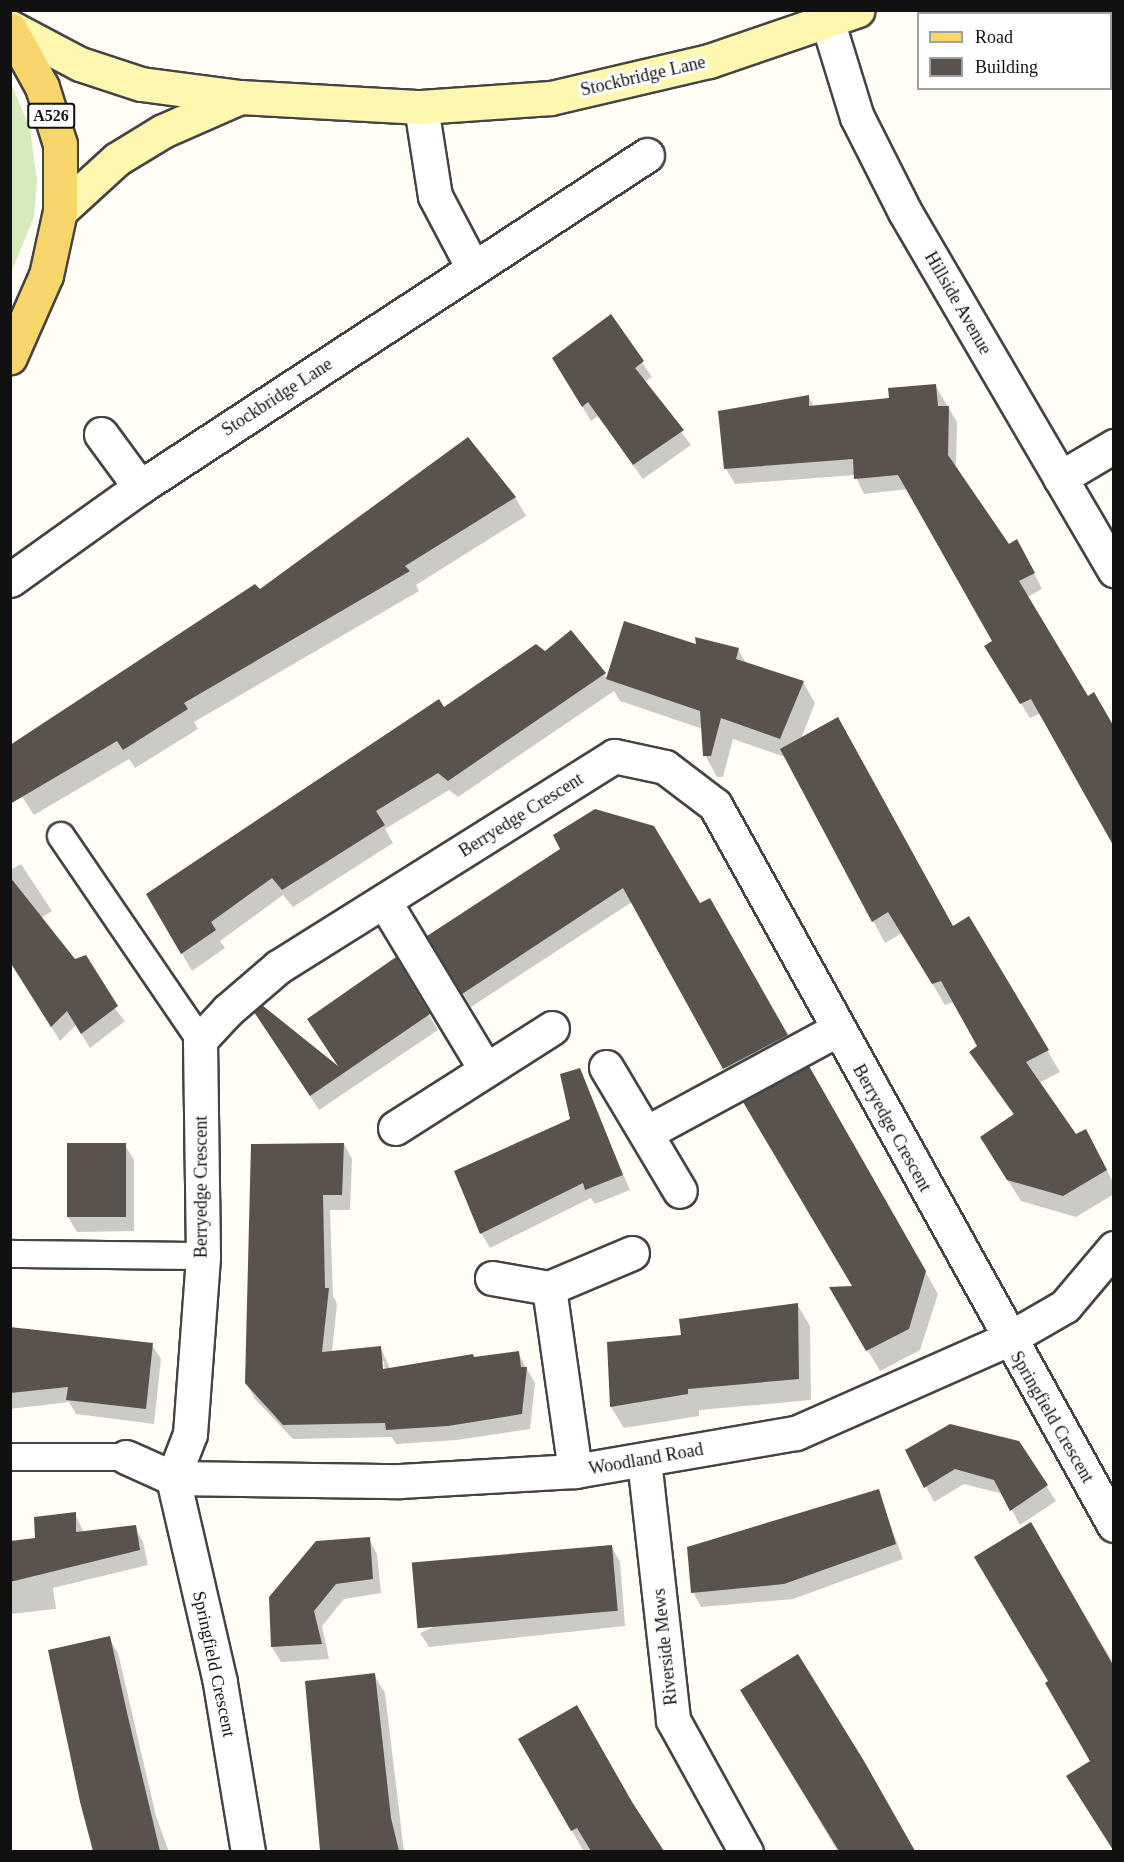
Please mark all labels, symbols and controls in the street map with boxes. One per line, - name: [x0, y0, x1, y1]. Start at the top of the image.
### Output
- legend: [917, 12, 1112, 90]
- text: Road: [975, 27, 1013, 47]
- street label: Stockbridge Lane: [578, 51, 708, 101]
- text: Building: [975, 57, 1038, 77]
- road number: A526: [27, 103, 75, 129]
- street label: Hillside Avenue: [920, 247, 996, 359]
- street label: Stockbridge Lane: [218, 353, 336, 441]
- street label: Berryedge Crescent: [455, 768, 587, 862]
- street label: Berryedge Crescent: [848, 1060, 936, 1196]
- street label: Berryedge Crescent: [190, 1116, 212, 1258]
- street label: Springfield Crescent: [1006, 1347, 1098, 1487]
- street label: Woodland Road: [587, 1438, 705, 1480]
- street label: Riverside Mews: [648, 1587, 682, 1707]
- street label: Springfield Crescent: [188, 1589, 240, 1739]

